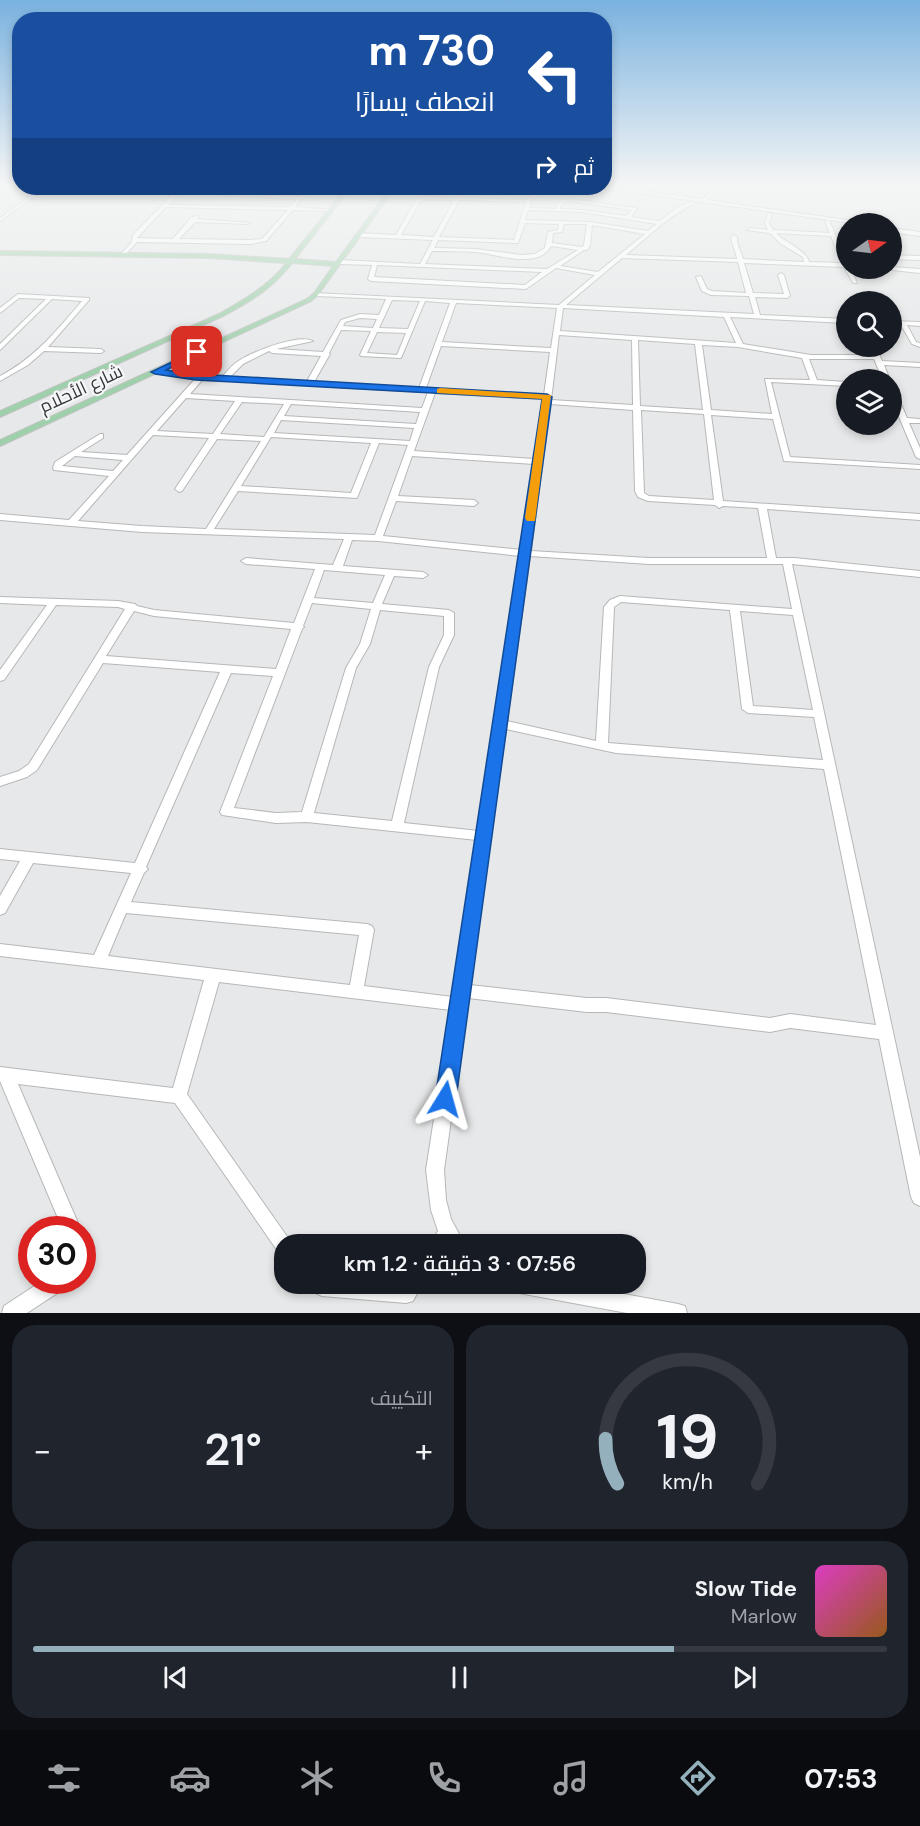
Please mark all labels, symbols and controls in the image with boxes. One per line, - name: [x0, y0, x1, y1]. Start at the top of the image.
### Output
- text: 730 m: [369, 23, 495, 78]
- icon: left: [516, 36, 594, 114]
- text: انعطف يسارًا: [355, 84, 495, 119]
- icon: right: [529, 150, 562, 183]
- text: ثم: [574, 153, 594, 182]
- north arrow: [836, 213, 902, 279]
- map controls: [836, 213, 902, 435]
- button: search: [836, 291, 902, 357]
- pin: [171, 326, 222, 377]
- icon: arrive: [180, 335, 213, 368]
- street label: شارع الأحلام: [35, 359, 127, 419]
- button: layers: [836, 369, 902, 435]
- position arrow: [413, 1067, 477, 1131]
- speed limit sign: 30: [18, 1216, 96, 1294]
- text: 07:56 · 3 دقيقة · 1.2 km: [344, 1249, 576, 1278]
- text: التكييف: [370, 1385, 433, 1411]
- text: 19: [656, 1396, 718, 1477]
- text: 21°: [204, 1420, 262, 1479]
- text: −: [33, 1429, 51, 1472]
- text: +: [415, 1429, 433, 1472]
- text: km/h: [662, 1468, 712, 1496]
- text: Slow Tide: [695, 1574, 797, 1603]
- text: Marlow: [731, 1603, 797, 1629]
- icon: previous: [159, 1661, 192, 1694]
- icon: pause: [443, 1661, 476, 1694]
- icon: next: [728, 1661, 761, 1694]
- icon: filters: [43, 1757, 85, 1799]
- icon: car: [169, 1757, 211, 1799]
- icon: climate: [296, 1757, 338, 1799]
- icon: phone: [423, 1757, 465, 1799]
- icon: music: [550, 1757, 592, 1799]
- icon: directions: [677, 1757, 719, 1799]
- text: 07:53: [804, 1761, 878, 1796]

